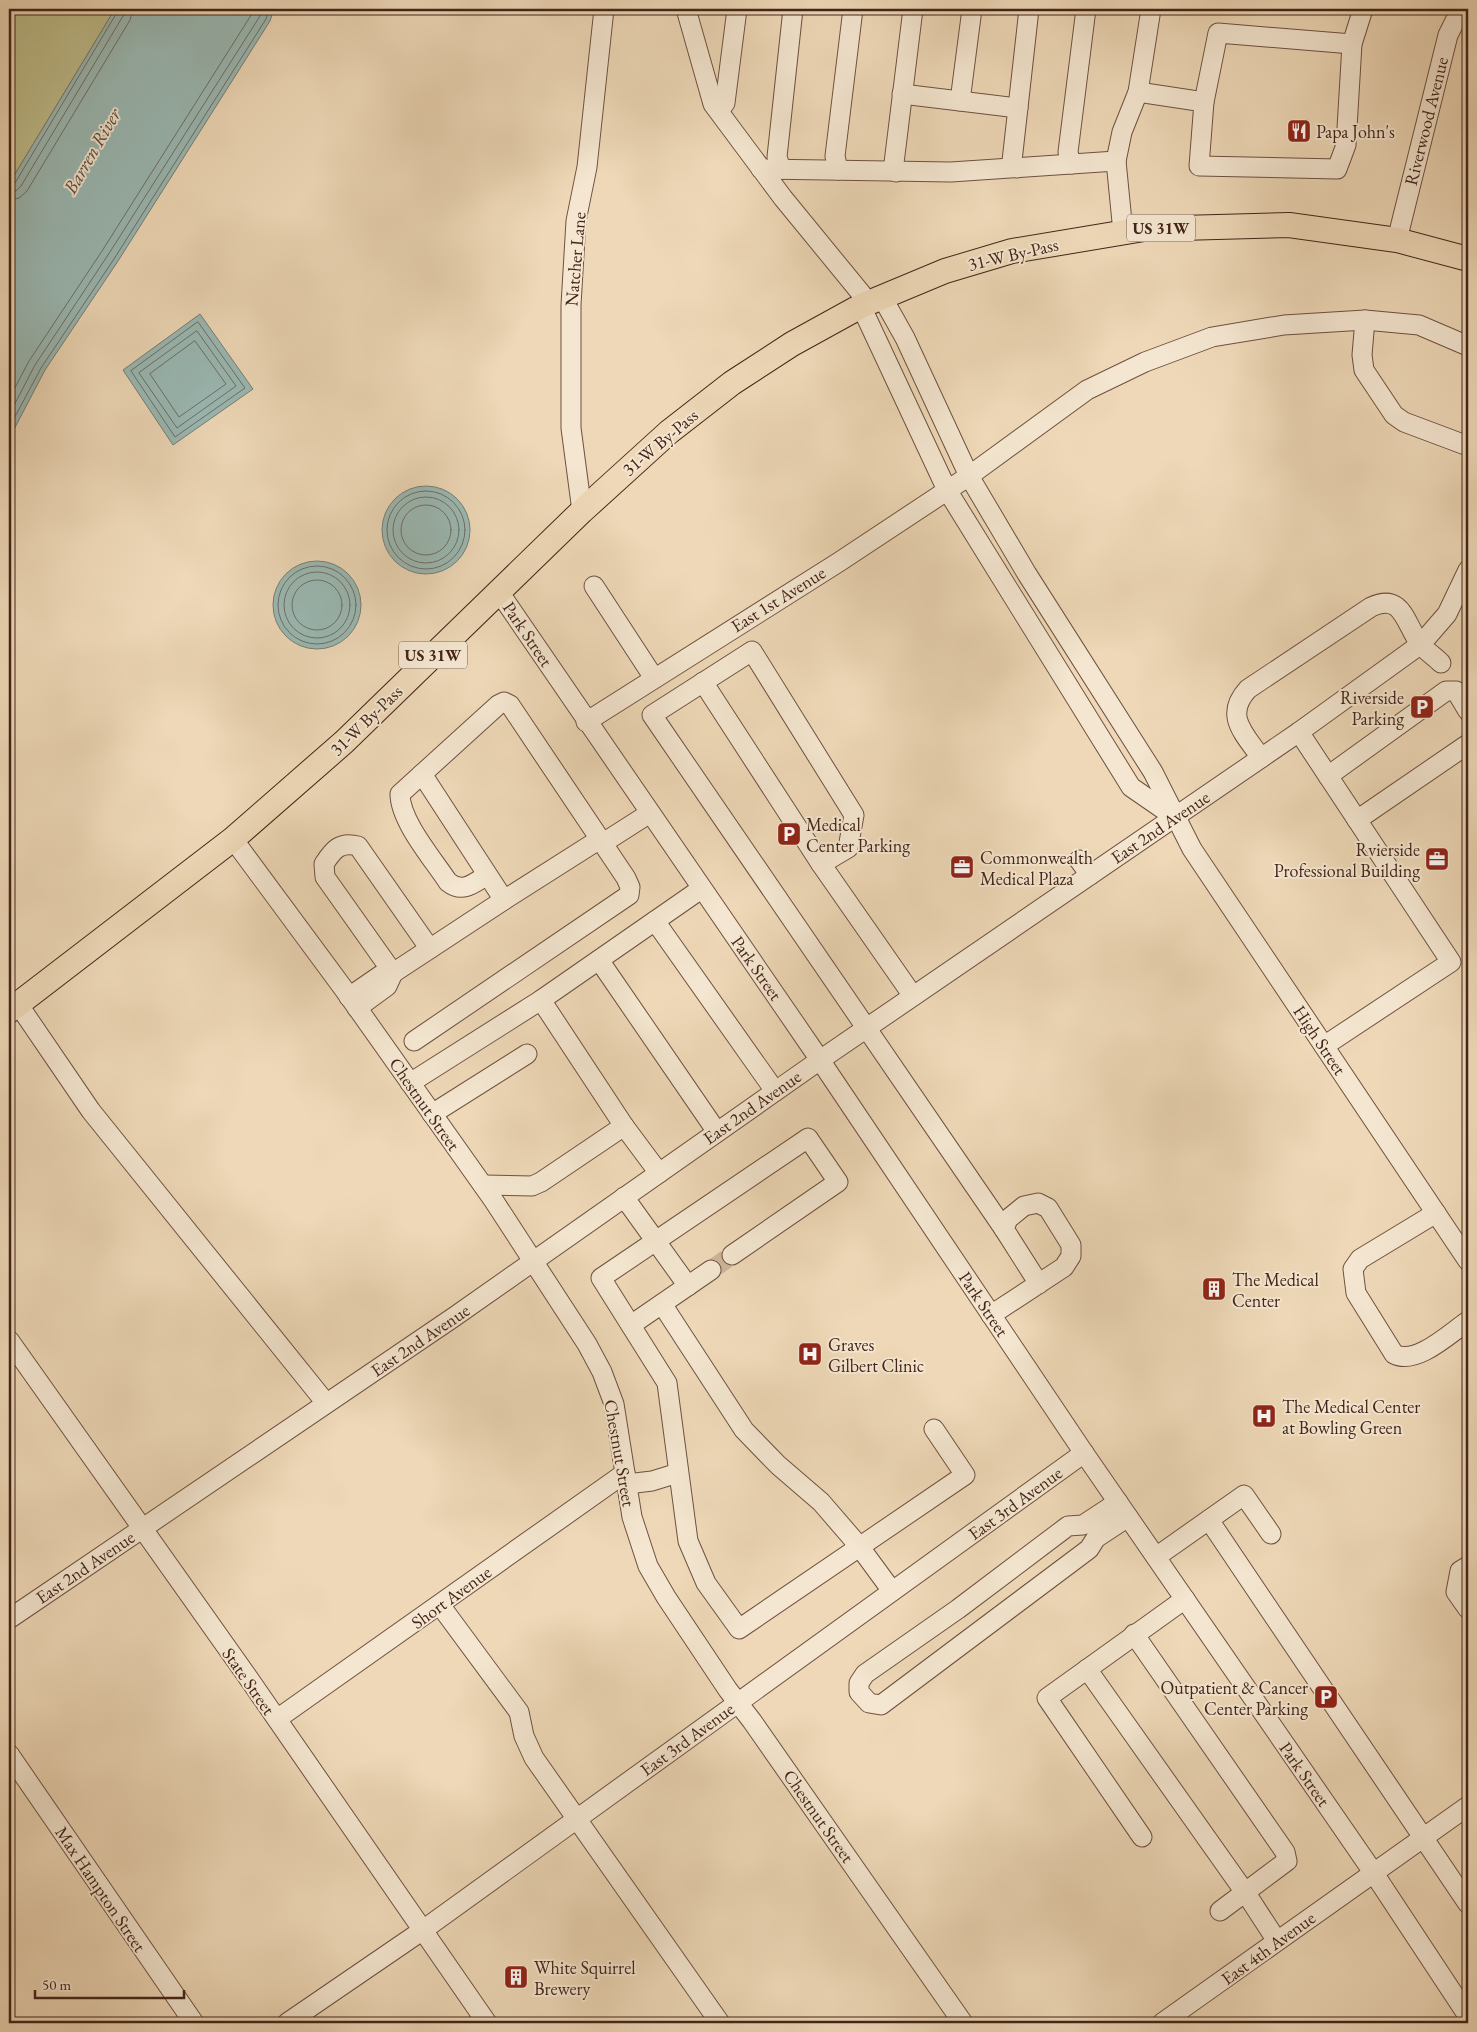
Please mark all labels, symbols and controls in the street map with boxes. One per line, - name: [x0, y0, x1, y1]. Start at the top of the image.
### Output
- street label: Riverwood Avenue: [1399, 54, 1453, 188]
- water label: Barren River: [57, 103, 127, 199]
- restaurant icon: Papa John's: [1286, 118, 1312, 144]
- place label: Papa John's: [1316, 120, 1395, 143]
- street label: Natcher Lane: [559, 211, 591, 307]
- road number: US 31W: [1127, 214, 1195, 242]
- street label: 31-W By-Pass: [965, 232, 1061, 276]
- street label: 31-W By-Pass: [617, 403, 703, 480]
- street label: East 1st Avenue: [726, 561, 830, 637]
- street label: Park Street: [498, 597, 558, 671]
- road number: US 31W: [399, 642, 467, 668]
- street label: 31-W By-Pass: [325, 680, 407, 760]
- place label: Riverside Parking: [1340, 686, 1404, 730]
- parking icon: Riverside Parking: [1409, 694, 1435, 720]
- street label: East 2nd Avenue: [1106, 785, 1214, 869]
- place label: Medical Center Parking: [806, 813, 910, 857]
- parking icon: Medical Center Parking: [776, 821, 802, 847]
- place label: Rvierside Professional Building: [1274, 838, 1420, 882]
- place label: Commonwealth Medical Plaza: [980, 846, 1093, 890]
- office icon: Rvierside Professional Building: [1424, 846, 1450, 872]
- office icon: Commonwealth Medical Plaza: [949, 854, 975, 880]
- street label: Park Street: [726, 931, 788, 1005]
- street label: High Street: [1288, 1001, 1352, 1080]
- street label: Chestnut Street: [385, 1053, 466, 1155]
- street label: East 2nd Avenue: [699, 1065, 805, 1149]
- street label: Park Street: [954, 1267, 1014, 1341]
- place label: The Medical Center: [1232, 1268, 1319, 1312]
- building icon: The Medical Center: [1201, 1276, 1227, 1302]
- street label: East 2nd Avenue: [366, 1298, 474, 1382]
- place label: Graves Gilbert Clinic: [828, 1333, 924, 1377]
- hospital icon: Graves Gilbert Clinic: [797, 1341, 823, 1367]
- place label: The Medical Center at Bowling Green: [1282, 1395, 1420, 1439]
- street label: Chestnut Street: [599, 1398, 641, 1509]
- hospital icon: The Medical Center at Bowling Green: [1251, 1403, 1277, 1429]
- street label: East 3rd Avenue: [963, 1461, 1067, 1545]
- street label: East 2nd Avenue: [31, 1525, 139, 1609]
- street label: Short Avenue: [406, 1560, 496, 1634]
- street label: State Street: [217, 1643, 281, 1719]
- place label: Outpatient & Cancer Center Parking: [1160, 1676, 1308, 1720]
- parking icon: Outpatient & Cancer Center Parking: [1313, 1684, 1339, 1710]
- street label: East 3rd Avenue: [635, 1697, 739, 1781]
- street label: Park Street: [1274, 1737, 1336, 1811]
- street label: Chestnut Street: [779, 1765, 860, 1867]
- street label: Max Hampton Street: [50, 1822, 152, 1957]
- street label: East 4th Avenue: [1216, 1906, 1320, 1990]
- place label: White Squirrel Brewery: [534, 1956, 635, 2000]
- building icon: White Squirrel Brewery: [503, 1964, 529, 1990]
- scale bar: [35, 1967, 184, 1999]
- text: 50 m: [42, 1975, 71, 1994]

